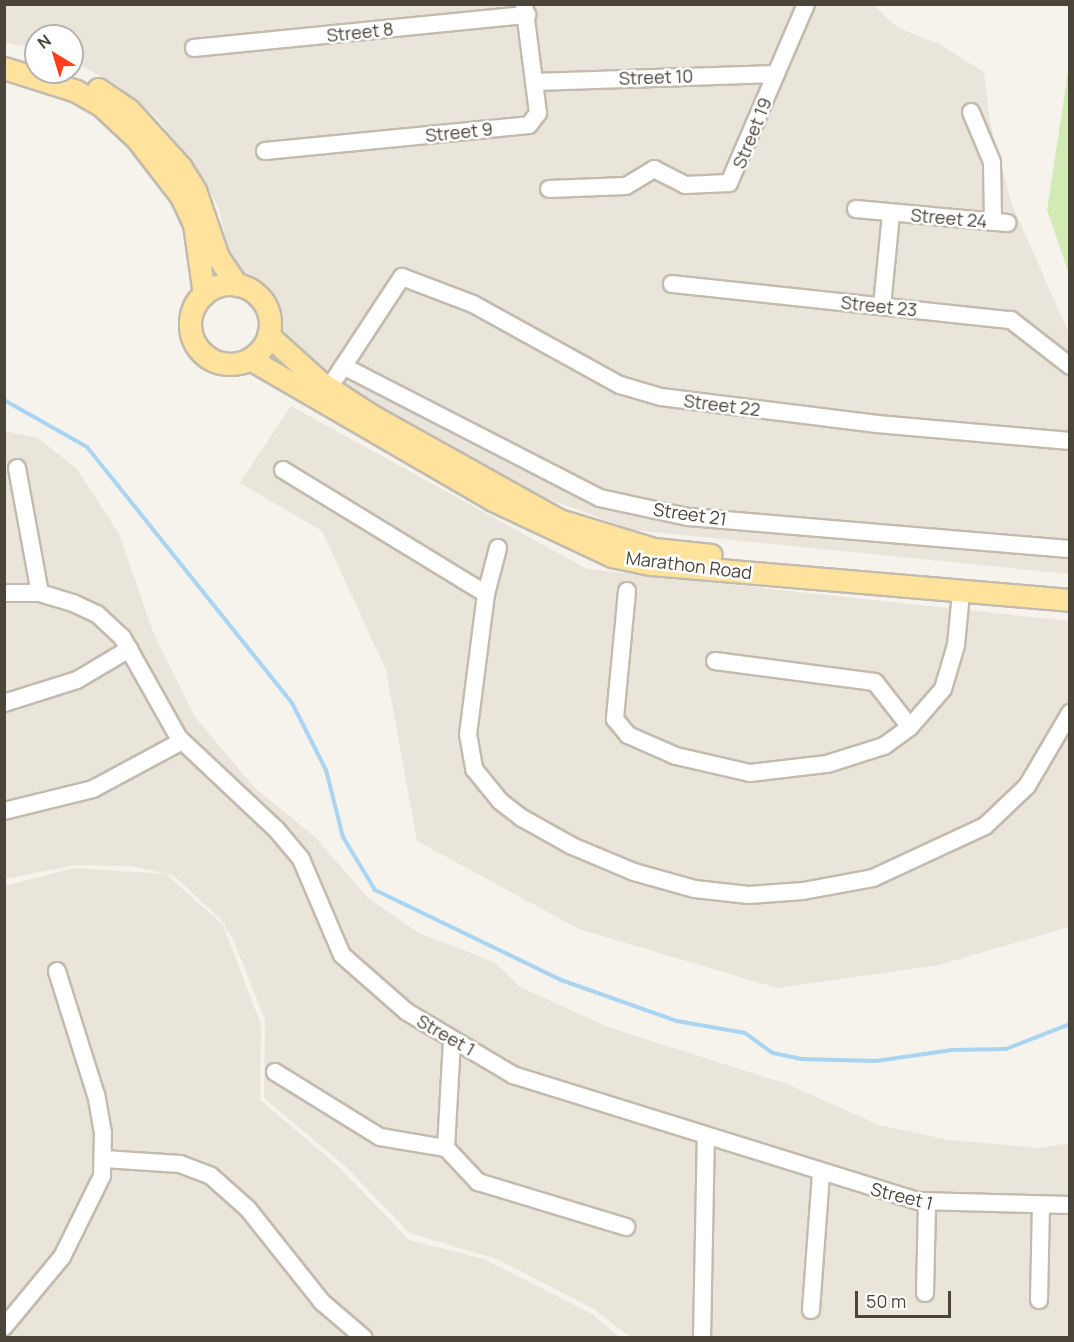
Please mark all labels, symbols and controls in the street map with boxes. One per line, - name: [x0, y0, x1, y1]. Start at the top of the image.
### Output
- street label: Street 8: [326, 18, 394, 46]
- north arrow: [24, 24, 84, 84]
- text: N: [33, 29, 55, 54]
- street label: Street 10: [618, 65, 694, 89]
- street label: Street 19: [728, 94, 776, 172]
- street label: Street 9: [424, 118, 494, 146]
- street label: Street 24: [910, 204, 988, 232]
- street label: Street 23: [840, 291, 918, 321]
- street label: Street 22: [682, 390, 762, 420]
- street label: Street 21: [652, 498, 728, 530]
- street label: Marathon Road: [625, 547, 753, 583]
- street label: Street 1: [413, 1010, 479, 1060]
- street label: Street 1: [869, 1178, 935, 1214]
- scale bar: [858, 1279, 954, 1317]
- text: 50 m: [866, 1289, 906, 1313]

